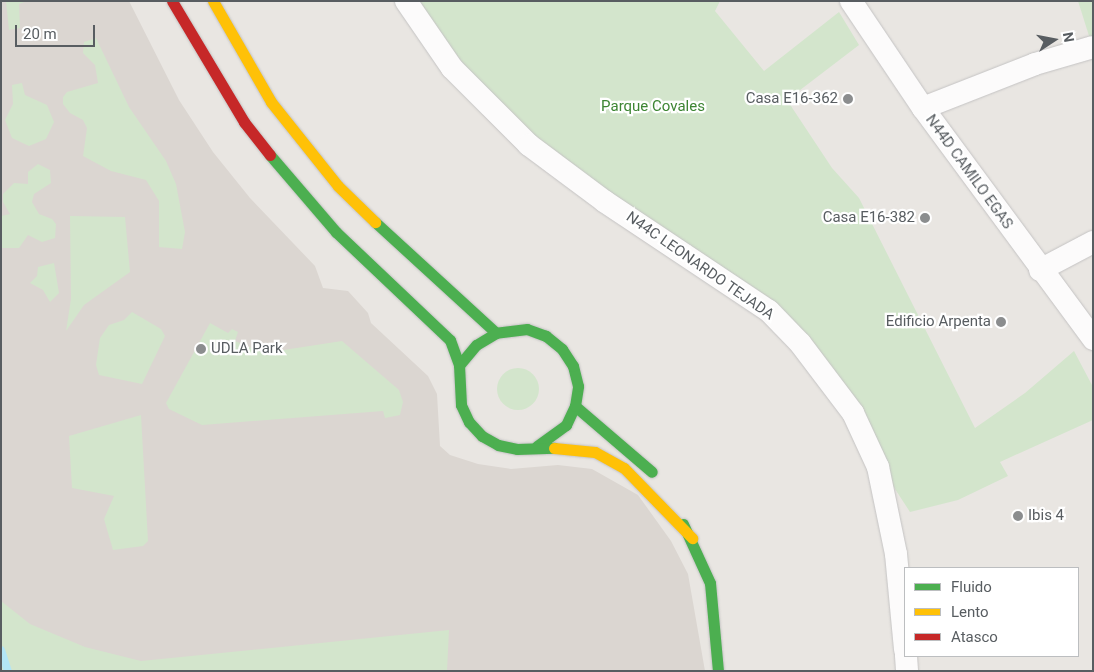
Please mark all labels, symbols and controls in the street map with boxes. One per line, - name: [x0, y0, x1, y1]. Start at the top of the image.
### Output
- scale bar: [18, 15, 98, 47]
- north arrow: [1029, 15, 1079, 65]
- text: 20 m: [23, 25, 57, 43]
- text: N: [1060, 31, 1078, 44]
- place label: Casa E16-362: [746, 90, 838, 108]
- marker: Casa E16-362: [842, 93, 854, 105]
- park label: Parque Covales: [601, 98, 705, 116]
- street label: N44D CAMILO EGAS: [921, 111, 1017, 233]
- street label: N44C LEONARDO TEJADA: [623, 208, 777, 324]
- place label: Casa E16-382: [823, 209, 915, 227]
- marker: Casa E16-382: [919, 212, 931, 224]
- place label: Edificio Arpenta: [886, 313, 991, 331]
- marker: Edificio Arpenta: [995, 316, 1007, 328]
- place label: UDLA Park: [211, 340, 283, 358]
- marker: UDLA Park: [195, 343, 207, 355]
- place label: Ibis 4: [1028, 507, 1064, 525]
- marker: Ibis 4: [1012, 510, 1024, 522]
- legend: [904, 567, 1079, 657]
- text: Fluido: [951, 578, 992, 596]
- text: Lento: [951, 603, 989, 621]
- text: Atasco: [951, 628, 998, 646]

